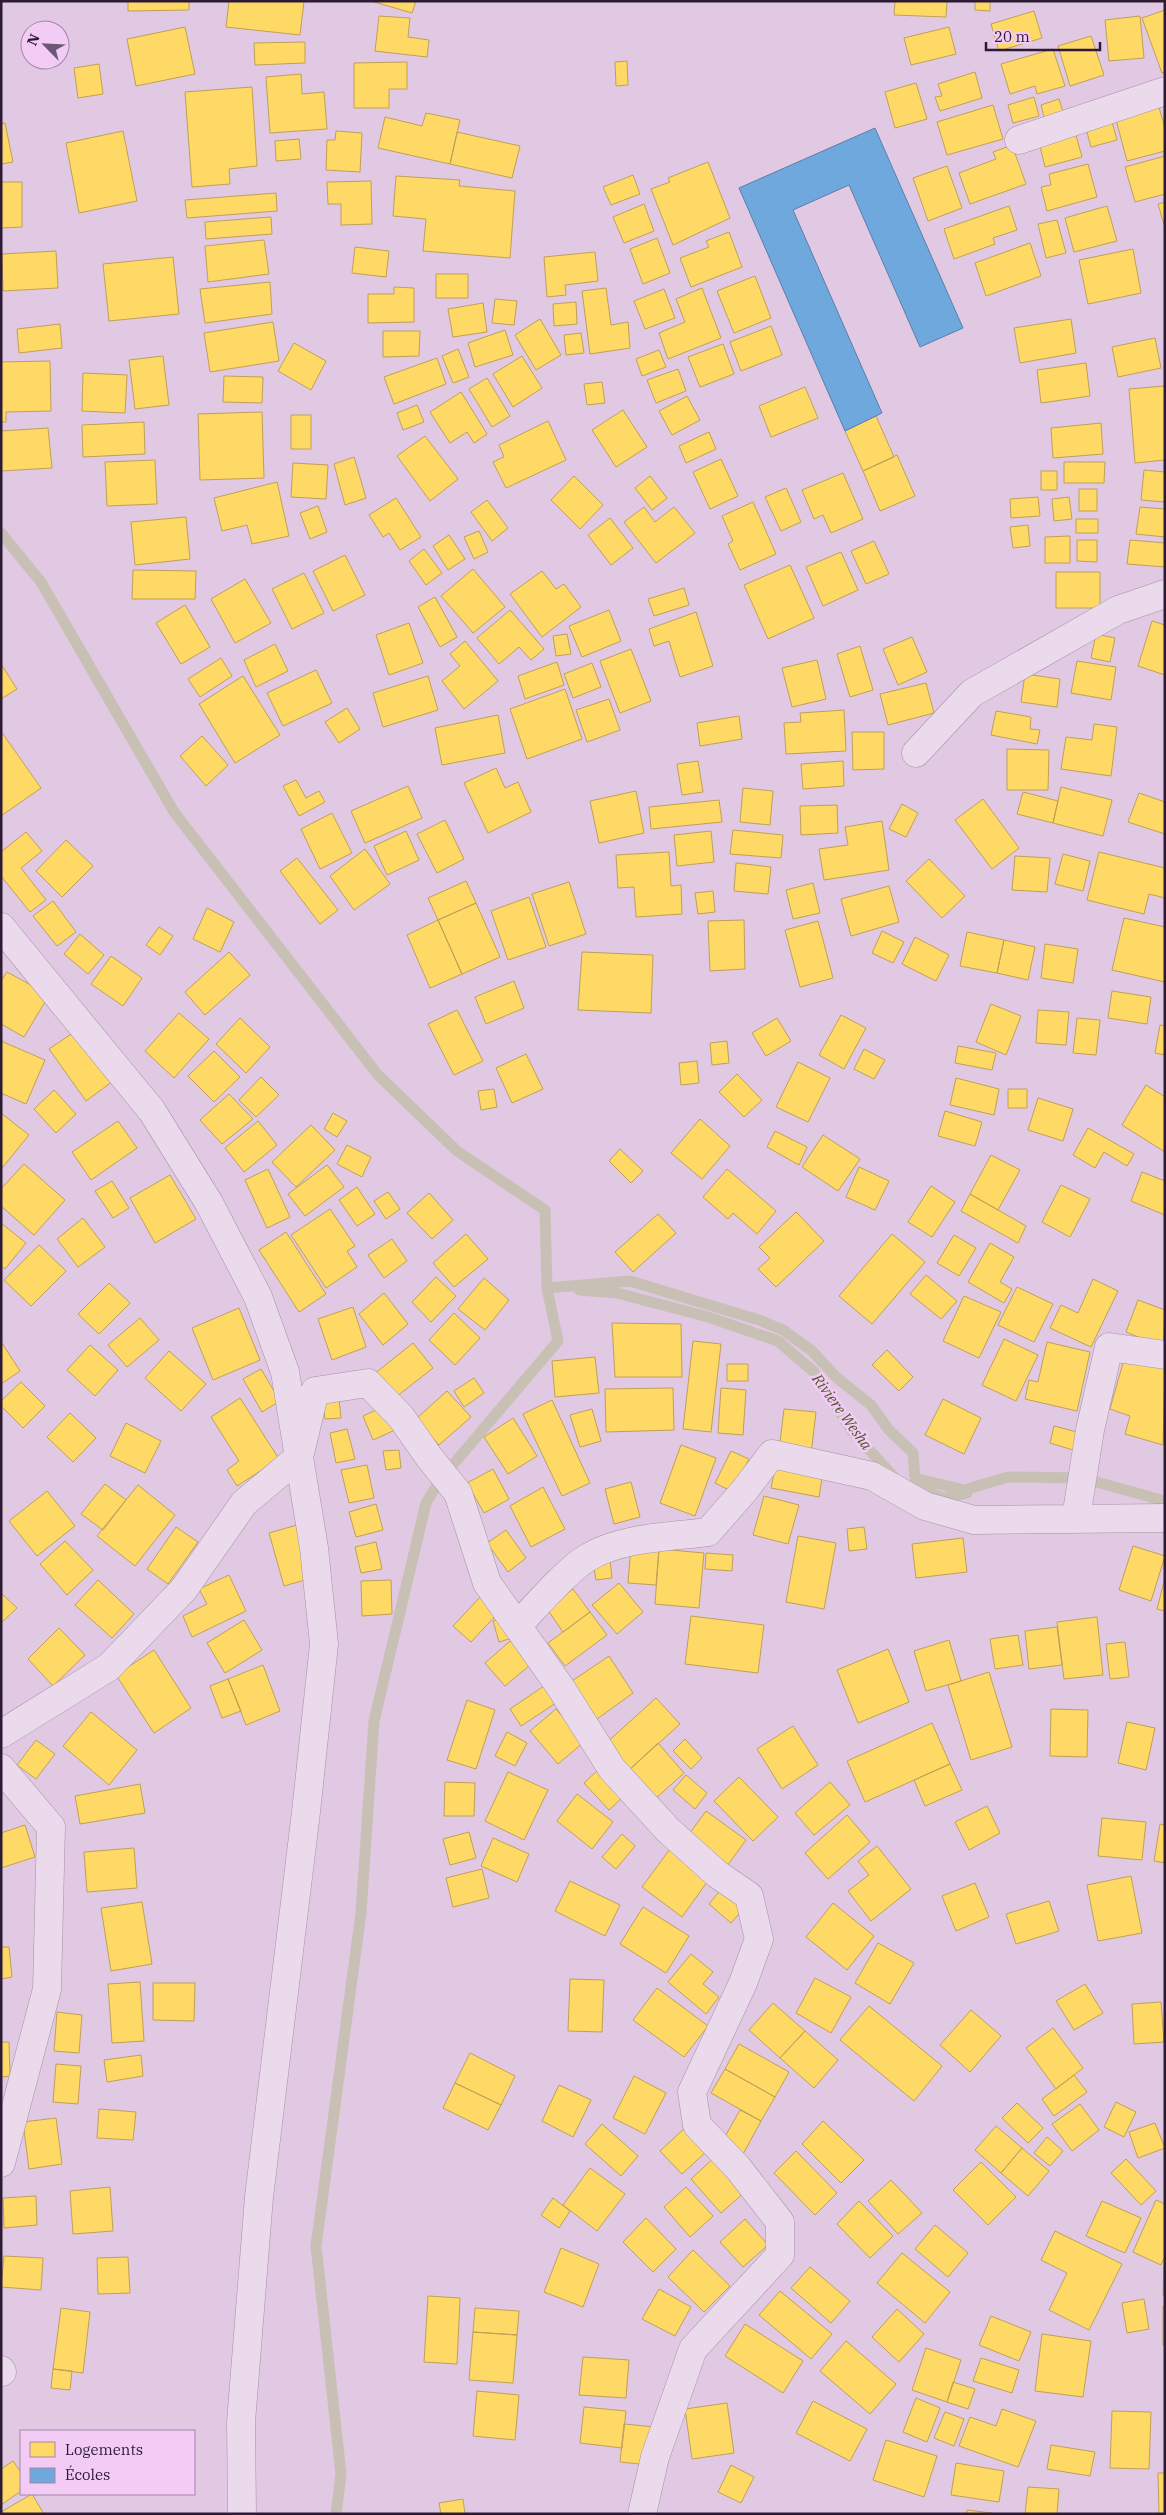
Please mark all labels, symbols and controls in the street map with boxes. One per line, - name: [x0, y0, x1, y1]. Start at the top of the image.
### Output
- north arrow: [20, 20, 70, 70]
- scale bar: [986, 20, 1100, 52]
- text: 20 m: [994, 27, 1030, 46]
- text: N: [23, 31, 44, 48]
- water label: Riviere Wesha: [808, 1369, 877, 1454]
- legend: [20, 2430, 195, 2495]
- text: Logements: [65, 2440, 143, 2459]
- text: Écoles: [65, 2465, 110, 2484]

